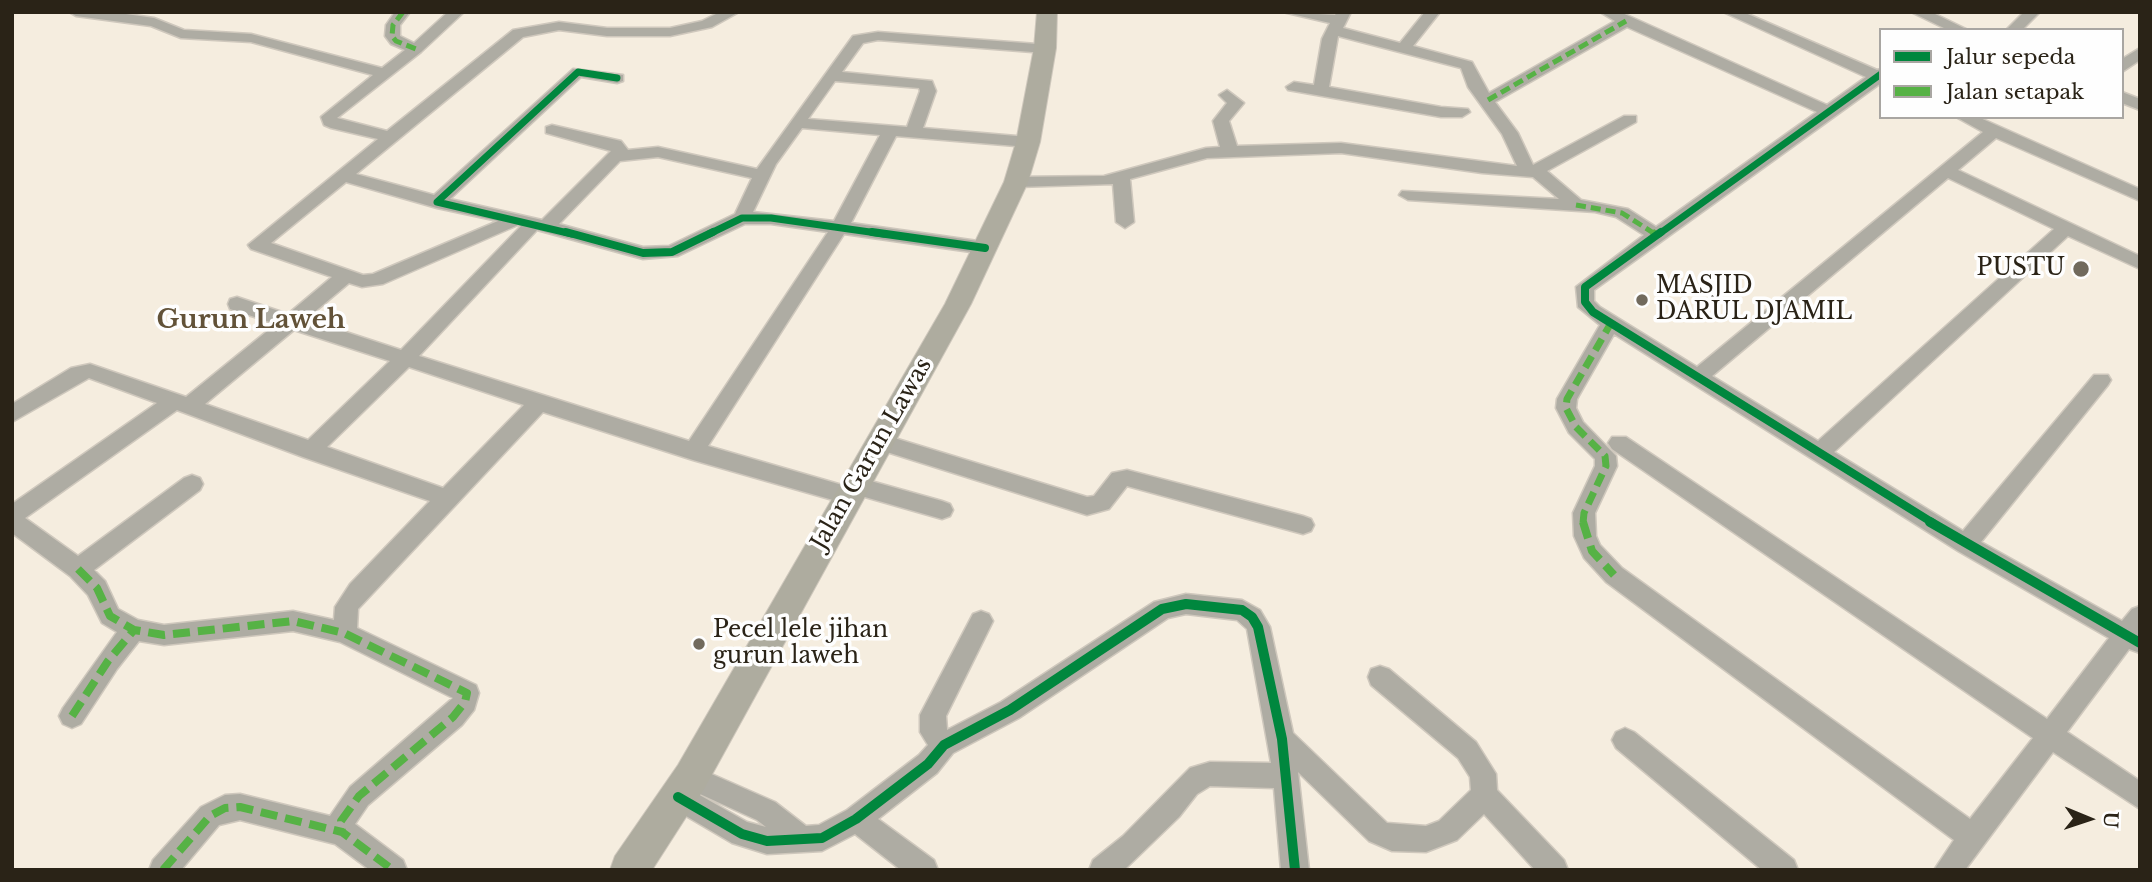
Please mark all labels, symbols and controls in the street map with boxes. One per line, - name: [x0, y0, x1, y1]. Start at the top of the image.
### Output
- legend: [1879, 28, 2124, 119]
- text: Jalur sepeda: [1946, 44, 2075, 70]
- text: Jalan setapak: [1946, 79, 2084, 105]
- place label: PUSTU: [1977, 255, 2065, 283]
- marker: PUSTU: [2071, 259, 2091, 279]
- place label: MASJID DARUL DJAMIL: [1656, 273, 1852, 327]
- marker: MASJID DARUL DJAMIL: [1634, 292, 1650, 308]
- district label: Gurun Laweh: [157, 305, 345, 337]
- street label: Jalan Garun Lawas: [806, 353, 938, 555]
- place label: Pecel lele jihan gurun laweh: [713, 617, 888, 671]
- marker: Pecel lele jihan gurun laweh: [691, 636, 707, 652]
- north arrow: [2054, 784, 2124, 854]
- text: U: [2099, 811, 2122, 829]

